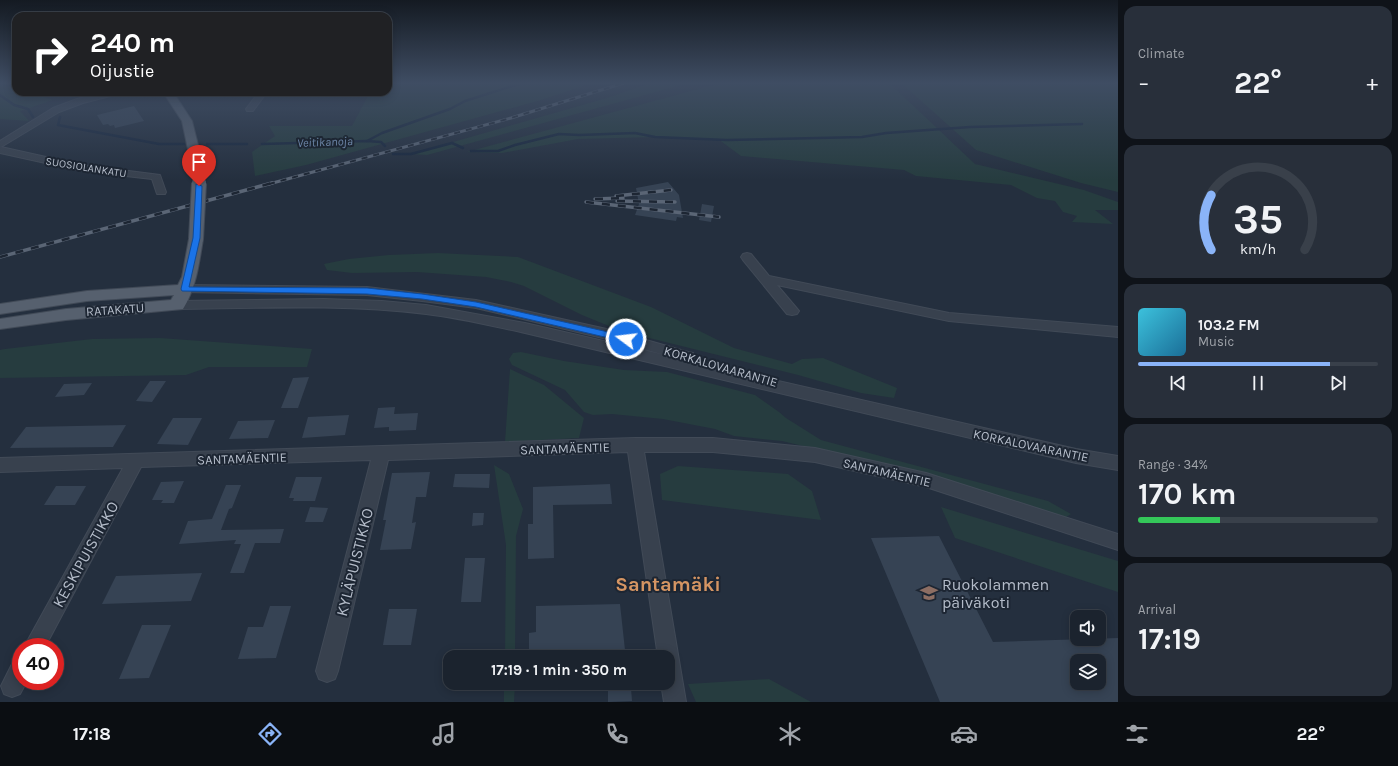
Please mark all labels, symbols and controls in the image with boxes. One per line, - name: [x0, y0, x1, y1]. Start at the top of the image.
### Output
- text: 240 m: [90, 26, 175, 59]
- icon: right: [24, 28, 76, 80]
- text: Climate: [1138, 46, 1184, 61]
- text: Oijustie: [90, 60, 154, 82]
- text: 22°: [1234, 65, 1282, 101]
- text: −: [1138, 70, 1150, 96]
- text: +: [1366, 70, 1378, 96]
- water label: Veitikanoja: [297, 134, 353, 150]
- pin: [182, 145, 216, 186]
- icon: arrive: [188, 151, 210, 173]
- street label: SUOSIOLANKATU: [44, 155, 127, 180]
- text: 35: [1233, 195, 1283, 243]
- text: km/h: [1240, 240, 1276, 257]
- street label: RATAKATU: [85, 300, 145, 319]
- text: 103.2 FM: [1198, 316, 1260, 334]
- position arrow: [605, 318, 647, 360]
- text: Music: [1198, 334, 1234, 349]
- street label: KORKALOVAARANTIE: [662, 343, 779, 390]
- icon: previous: [1167, 372, 1189, 394]
- icon: pause: [1247, 372, 1269, 394]
- icon: next: [1327, 372, 1349, 394]
- street label: KORKALOVAARANTIE: [972, 426, 1090, 465]
- street label: SANTAMÄENTIE: [520, 438, 610, 458]
- street label: SANTAMÄENTIE: [197, 448, 287, 468]
- street label: SANTAMÄENTIE: [841, 454, 933, 490]
- text: Range · 34%: [1138, 457, 1208, 472]
- text: 170 km: [1138, 476, 1236, 512]
- street label: KESKIPUISTIKKO: [48, 498, 122, 611]
- street label: KYLÄPUISTIKKO: [332, 506, 377, 618]
- district label: Santamäki: [615, 573, 721, 596]
- place label: Ruokolammen päiväkoti: [942, 575, 1049, 612]
- school or university icon: Ruokolammen päiväkoti: [919, 583, 939, 603]
- text: Arrival: [1138, 602, 1176, 617]
- map controls: [1070, 610, 1106, 690]
- button: sound: [1070, 610, 1106, 646]
- text: 17:19: [1138, 621, 1201, 657]
- speed limit sign: 40: [12, 638, 64, 690]
- button: layers: [1070, 654, 1106, 690]
- text: 17:19 · 1 min · 350 m: [491, 661, 627, 679]
- icon: directions: [256, 720, 284, 748]
- icon: music: [430, 720, 458, 748]
- icon: phone: [603, 720, 631, 748]
- icon: climate: [776, 720, 804, 748]
- icon: car: [950, 720, 978, 748]
- icon: filters: [1123, 720, 1151, 748]
- text: 17:18: [73, 723, 111, 745]
- text: 22°: [1296, 723, 1325, 745]

